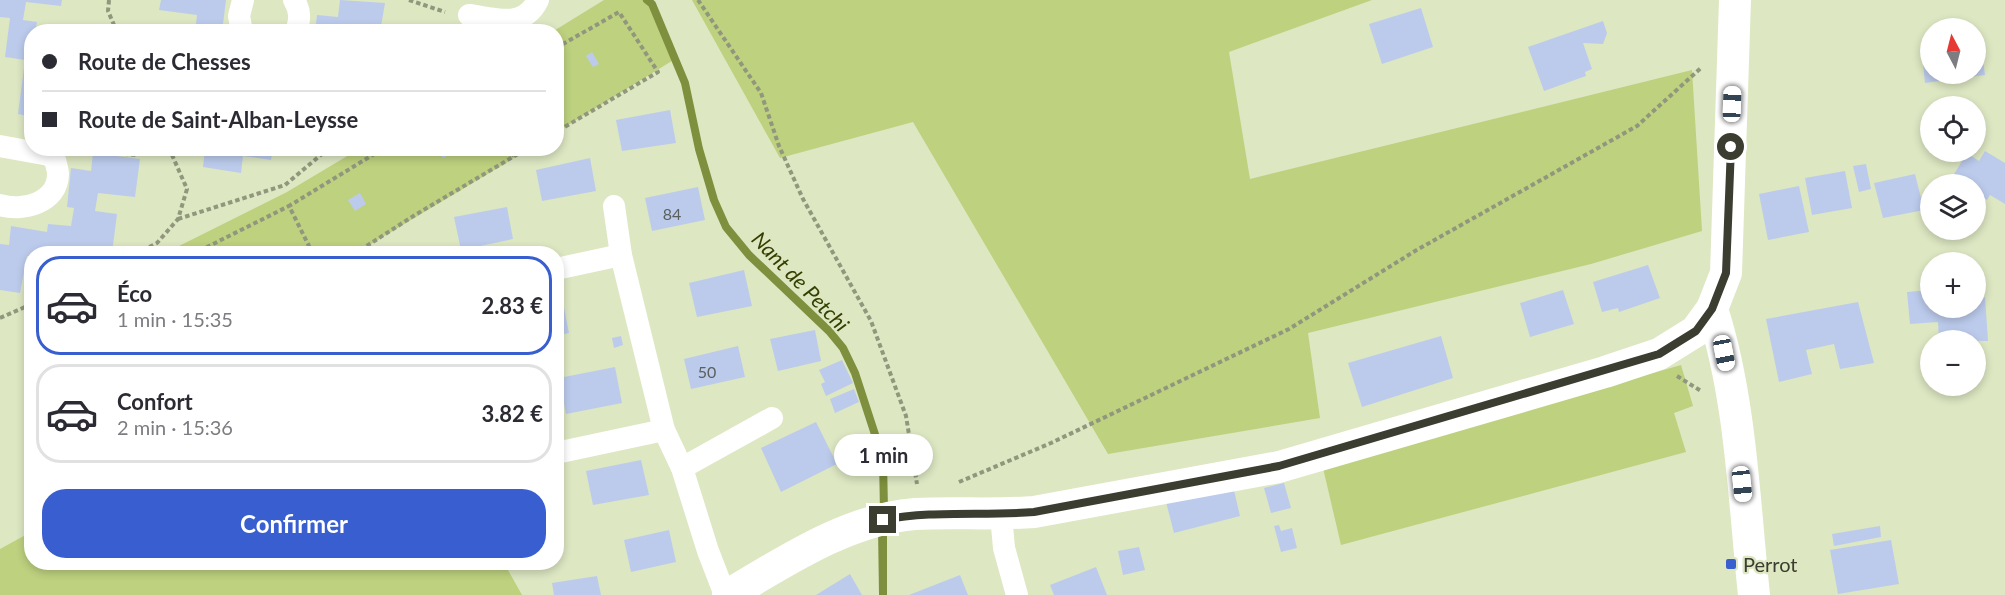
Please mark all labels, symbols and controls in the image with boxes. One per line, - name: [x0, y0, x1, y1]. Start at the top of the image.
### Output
- north arrow: [1920, 18, 1986, 84]
- map controls: [1920, 18, 1986, 396]
- text: Route de Chesses: [78, 48, 251, 75]
- car: [1722, 86, 1742, 122]
- button: locate: [1920, 96, 1986, 162]
- text: Route de Saint-Alban-Leysse: [78, 106, 358, 133]
- route start: [1717, 133, 1744, 160]
- button: layers: [1920, 174, 1986, 240]
- house number: 84: [663, 204, 681, 223]
- water label: Nant de Petchi: [747, 226, 855, 336]
- button: +: [1920, 252, 1986, 318]
- icon: car: [45, 279, 99, 333]
- text: Éco: [117, 280, 152, 307]
- text: 2.83 €: [481, 292, 543, 319]
- text: 1 min · 15:35: [117, 307, 233, 331]
- button: −: [1920, 330, 1986, 396]
- car: [1712, 334, 1736, 372]
- house number: 50: [698, 362, 716, 381]
- icon: car: [45, 387, 99, 441]
- text: Confort: [117, 388, 193, 415]
- text: 3.82 €: [481, 400, 543, 427]
- text: 2 min · 15:36: [117, 415, 233, 439]
- callout: 1 min: [834, 433, 932, 475]
- text: 1 min: [859, 443, 908, 467]
- car: [1731, 465, 1753, 503]
- button: Confirmer: [42, 489, 546, 558]
- route end: [869, 506, 896, 533]
- place label: Perrot: [1743, 552, 1798, 576]
- marker: Perrot: [1724, 557, 1738, 571]

